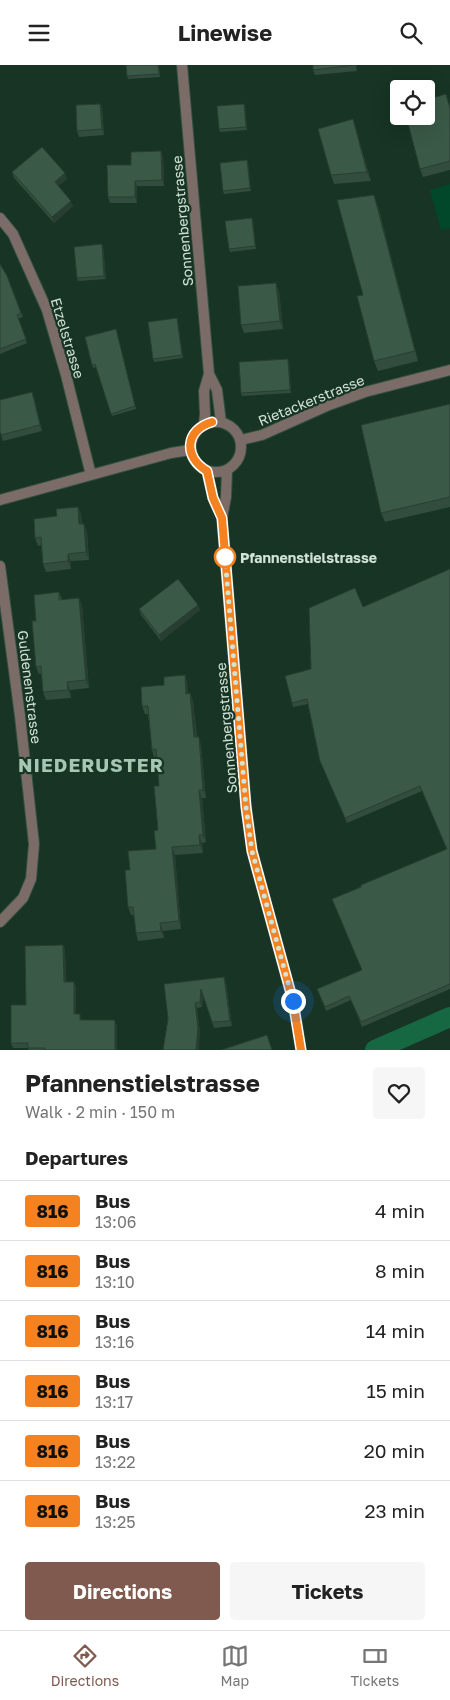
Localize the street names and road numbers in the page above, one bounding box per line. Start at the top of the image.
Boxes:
street label: Sonnenbergstrasse [168,155,196,287]
street label: Etzelstrasse [48,296,88,380]
street label: Rietackerstrasse [255,371,367,429]
street label: Guldenenstrasse [15,629,45,745]
street label: Sonnenbergstrasse [212,662,240,794]

